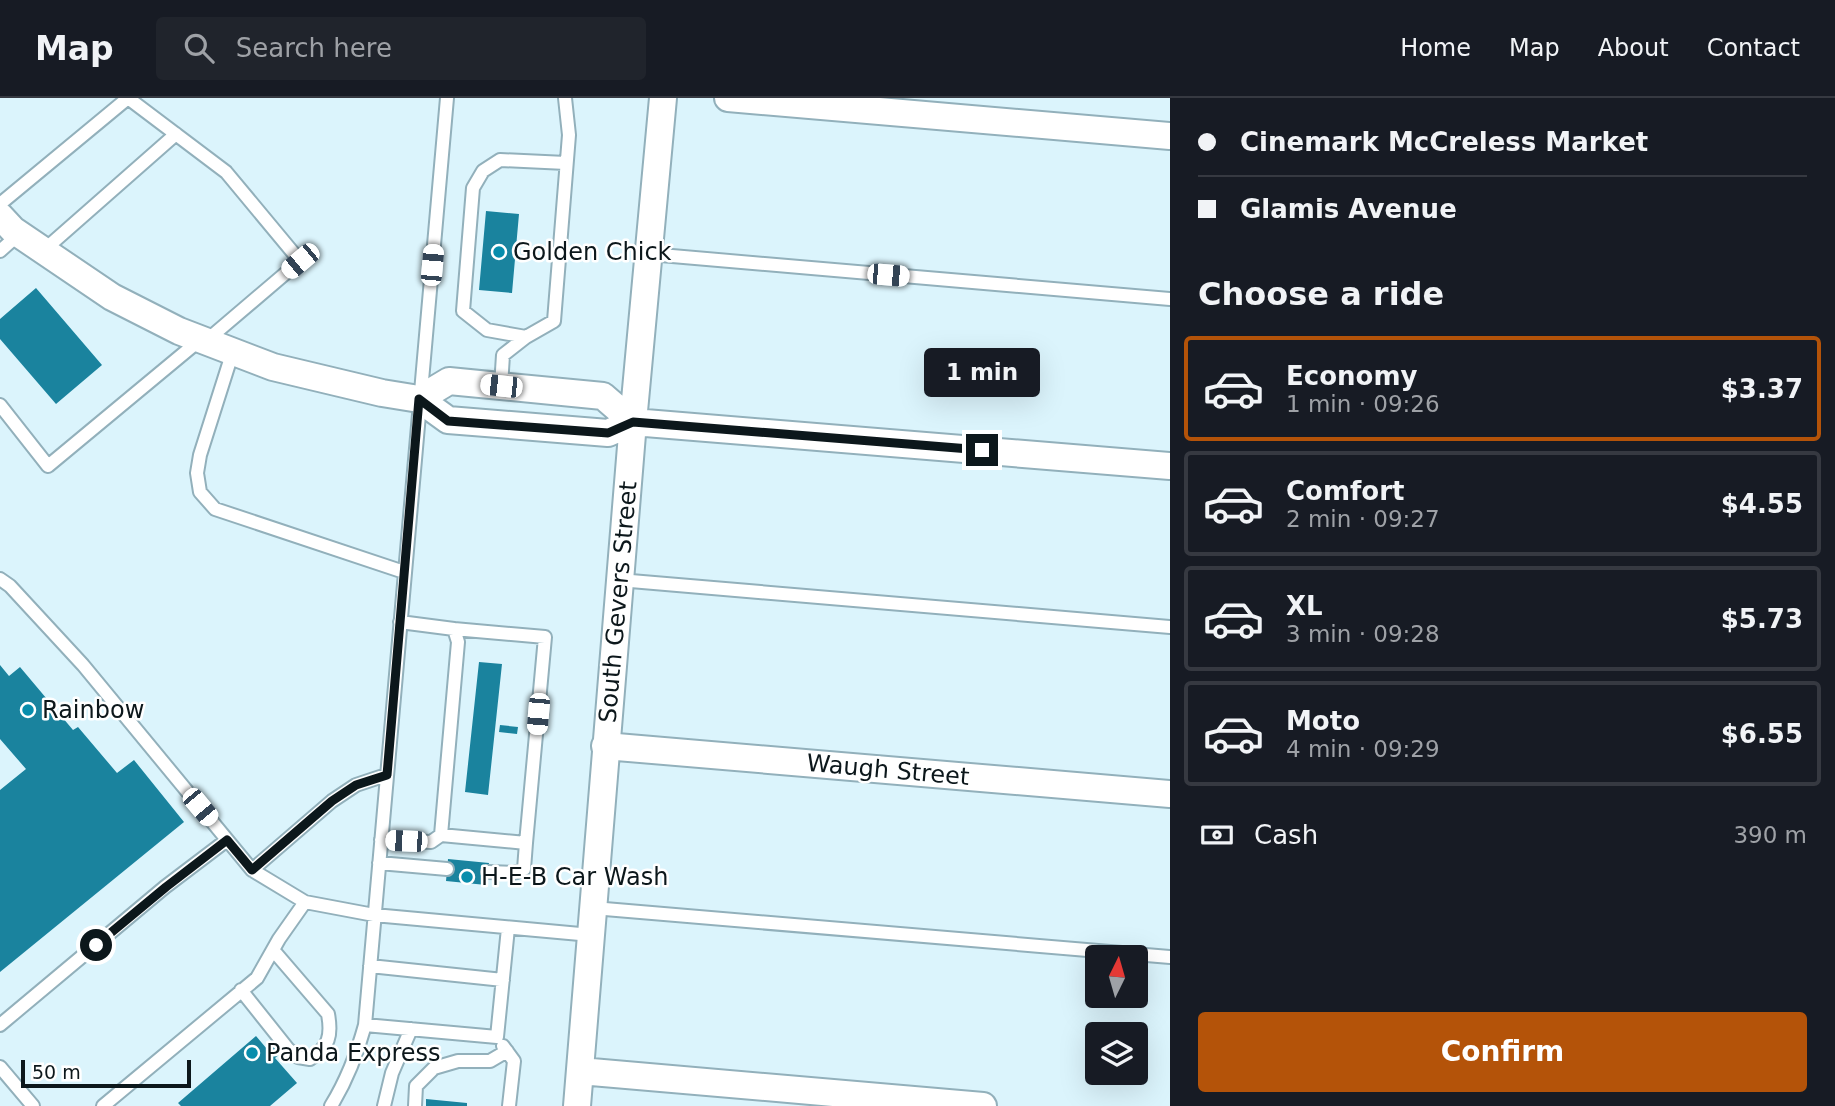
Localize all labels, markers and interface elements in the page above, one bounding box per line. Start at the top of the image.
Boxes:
search box [156,17,646,80]
text: Map [35,29,114,68]
icon: search [180,29,218,67]
text: Search here [236,33,392,63]
text: Home [1400,34,1471,62]
text: Map [1509,34,1560,62]
text: About [1598,34,1669,62]
text: Contact [1707,34,1800,62]
text: Cinemark McCreless Market [1240,127,1648,157]
text: Glamis Avenue [1240,194,1457,224]
place label: Golden Chick [513,238,672,266]
car [278,239,323,283]
car [420,243,445,287]
marker: Golden Chick [491,244,507,260]
car [867,263,910,287]
text: Choose a ride [1198,275,1444,313]
callout: 1 min [924,348,1040,398]
icon: car [1202,357,1265,420]
text: 1 min [946,359,1018,385]
text: Economy [1286,361,1417,391]
car [480,373,523,399]
text: $3.37 [1721,374,1803,404]
text: 1 min · 09:26 [1286,391,1440,417]
route end [966,434,998,466]
icon: car [1202,472,1265,535]
text: Comfort [1286,476,1404,506]
street label: South Gevers Street [593,480,643,724]
text: $4.55 [1721,489,1803,519]
text: 2 min · 09:27 [1286,506,1440,532]
icon: car [1202,587,1265,650]
text: XL [1286,591,1323,621]
text: $5.73 [1721,604,1803,634]
text: 3 min · 09:28 [1286,621,1440,647]
car [526,692,551,736]
place label: Rainbow [42,696,144,724]
marker: Rainbow [20,702,36,718]
icon: car [1202,702,1265,765]
text: Moto [1286,706,1360,736]
text: $6.55 [1721,719,1803,749]
text: 4 min · 09:29 [1286,736,1440,762]
street label: Waugh Street [806,749,970,791]
car [179,784,222,830]
icon: cash [1198,816,1236,854]
text: Cash [1254,820,1318,850]
text: 390 m [1733,822,1807,848]
car [385,830,428,852]
place label: H-E-B Car Wash [481,863,668,891]
marker: H-E-B Car Wash [459,869,475,885]
route start [80,929,112,961]
north arrow [1085,945,1148,1008]
map controls [1085,945,1148,1085]
button: Confirm [1198,1012,1807,1092]
button: layers [1085,1022,1148,1085]
place label: Panda Express [266,1039,441,1067]
marker: Panda Express [244,1045,260,1061]
scale bar [21,1057,191,1089]
text: 50 m [32,1061,81,1083]

